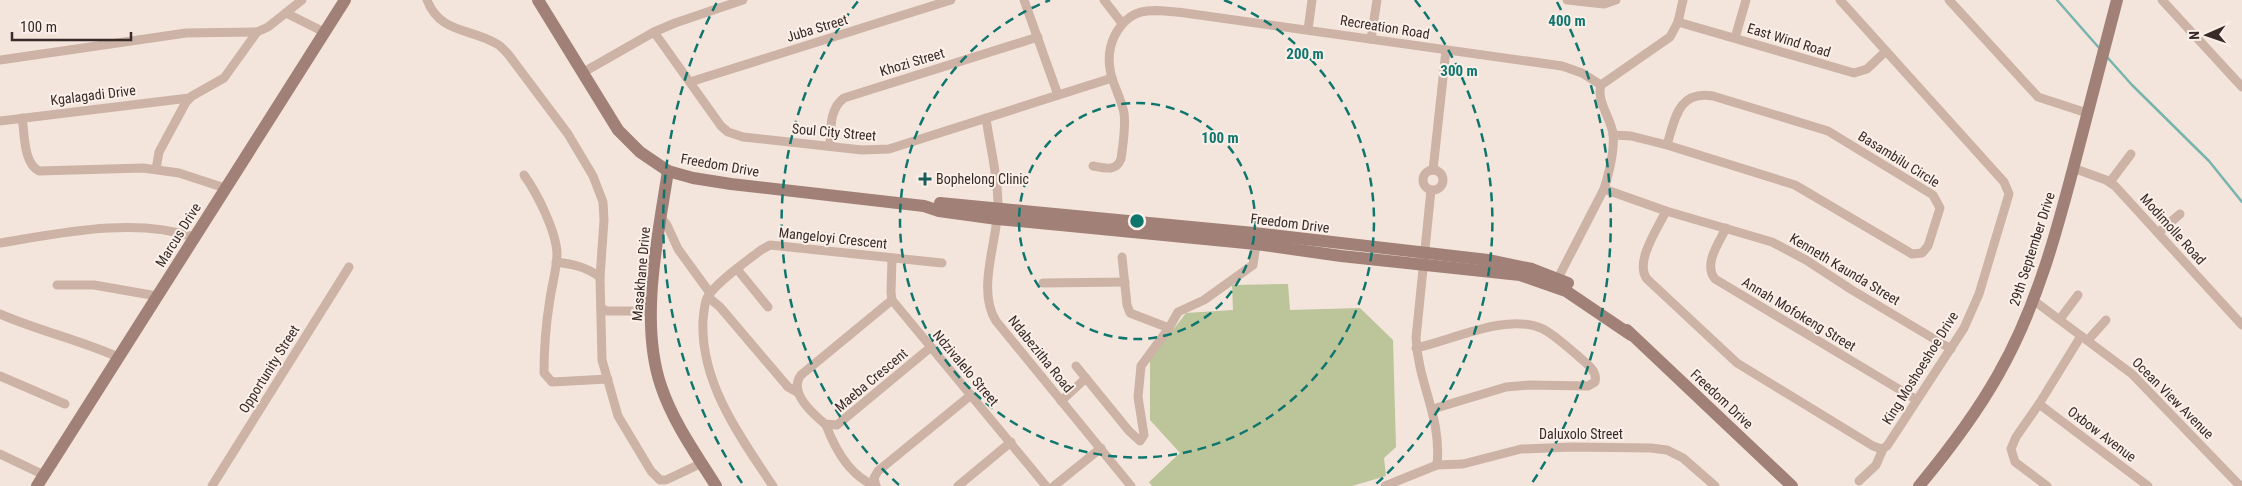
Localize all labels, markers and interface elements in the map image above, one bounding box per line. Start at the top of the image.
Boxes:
scale bar [12,10,131,42]
north arrow [2182,10,2232,60]
street label: Juba Street [784,11,850,45]
street label: Recreation Road [1339,12,1431,42]
text: 400 m [1548,12,1586,30]
text: 100 m [20,18,57,36]
street label: East Wind Road [1745,20,1833,60]
text: N [2186,31,2202,40]
street label: Khozi Street [878,45,946,79]
text: 200 m [1286,45,1324,63]
text: 300 m [1440,62,1478,80]
street label: Kgalagadi Drive [49,82,137,108]
street label: Soul City Street [791,120,877,144]
street label: Basambilu Circle [1855,128,1943,191]
text: 100 m [1201,129,1239,147]
street label: Freedom Drive [679,150,761,180]
place label: Bophelong Clinic [936,171,1029,187]
marker: Bophelong Clinic [918,172,932,186]
street label: 29th September Drive [2006,190,2058,308]
street label: Modimolle Road [2137,190,2209,268]
street label: Marcus Drive [152,200,204,270]
street label: Freedom Drive [1250,210,1331,236]
centre of rings [1128,212,1146,230]
street label: Mangeloyi Crescent [778,224,888,252]
street label: Masakhane Drive [629,226,653,322]
street label: Kenneth Kaunda Street [1787,230,1903,308]
street label: Annah Mofokeng Street [1739,274,1859,354]
street label: King Moshoeshoe Drive [1879,308,1961,427]
street label: Ndabezitha Road [1005,312,1077,396]
street label: Opportunity Street [236,322,302,416]
street label: Ndzivalelo Street [930,327,1002,409]
street label: Maeba Crescent [832,345,910,415]
street label: Ocean View Avenue [2129,354,2217,442]
street label: Freedom Drive [1687,366,1757,432]
street label: Oxbow Avenue [2065,403,2140,465]
street label: Daluxolo Street [1539,426,1623,442]

